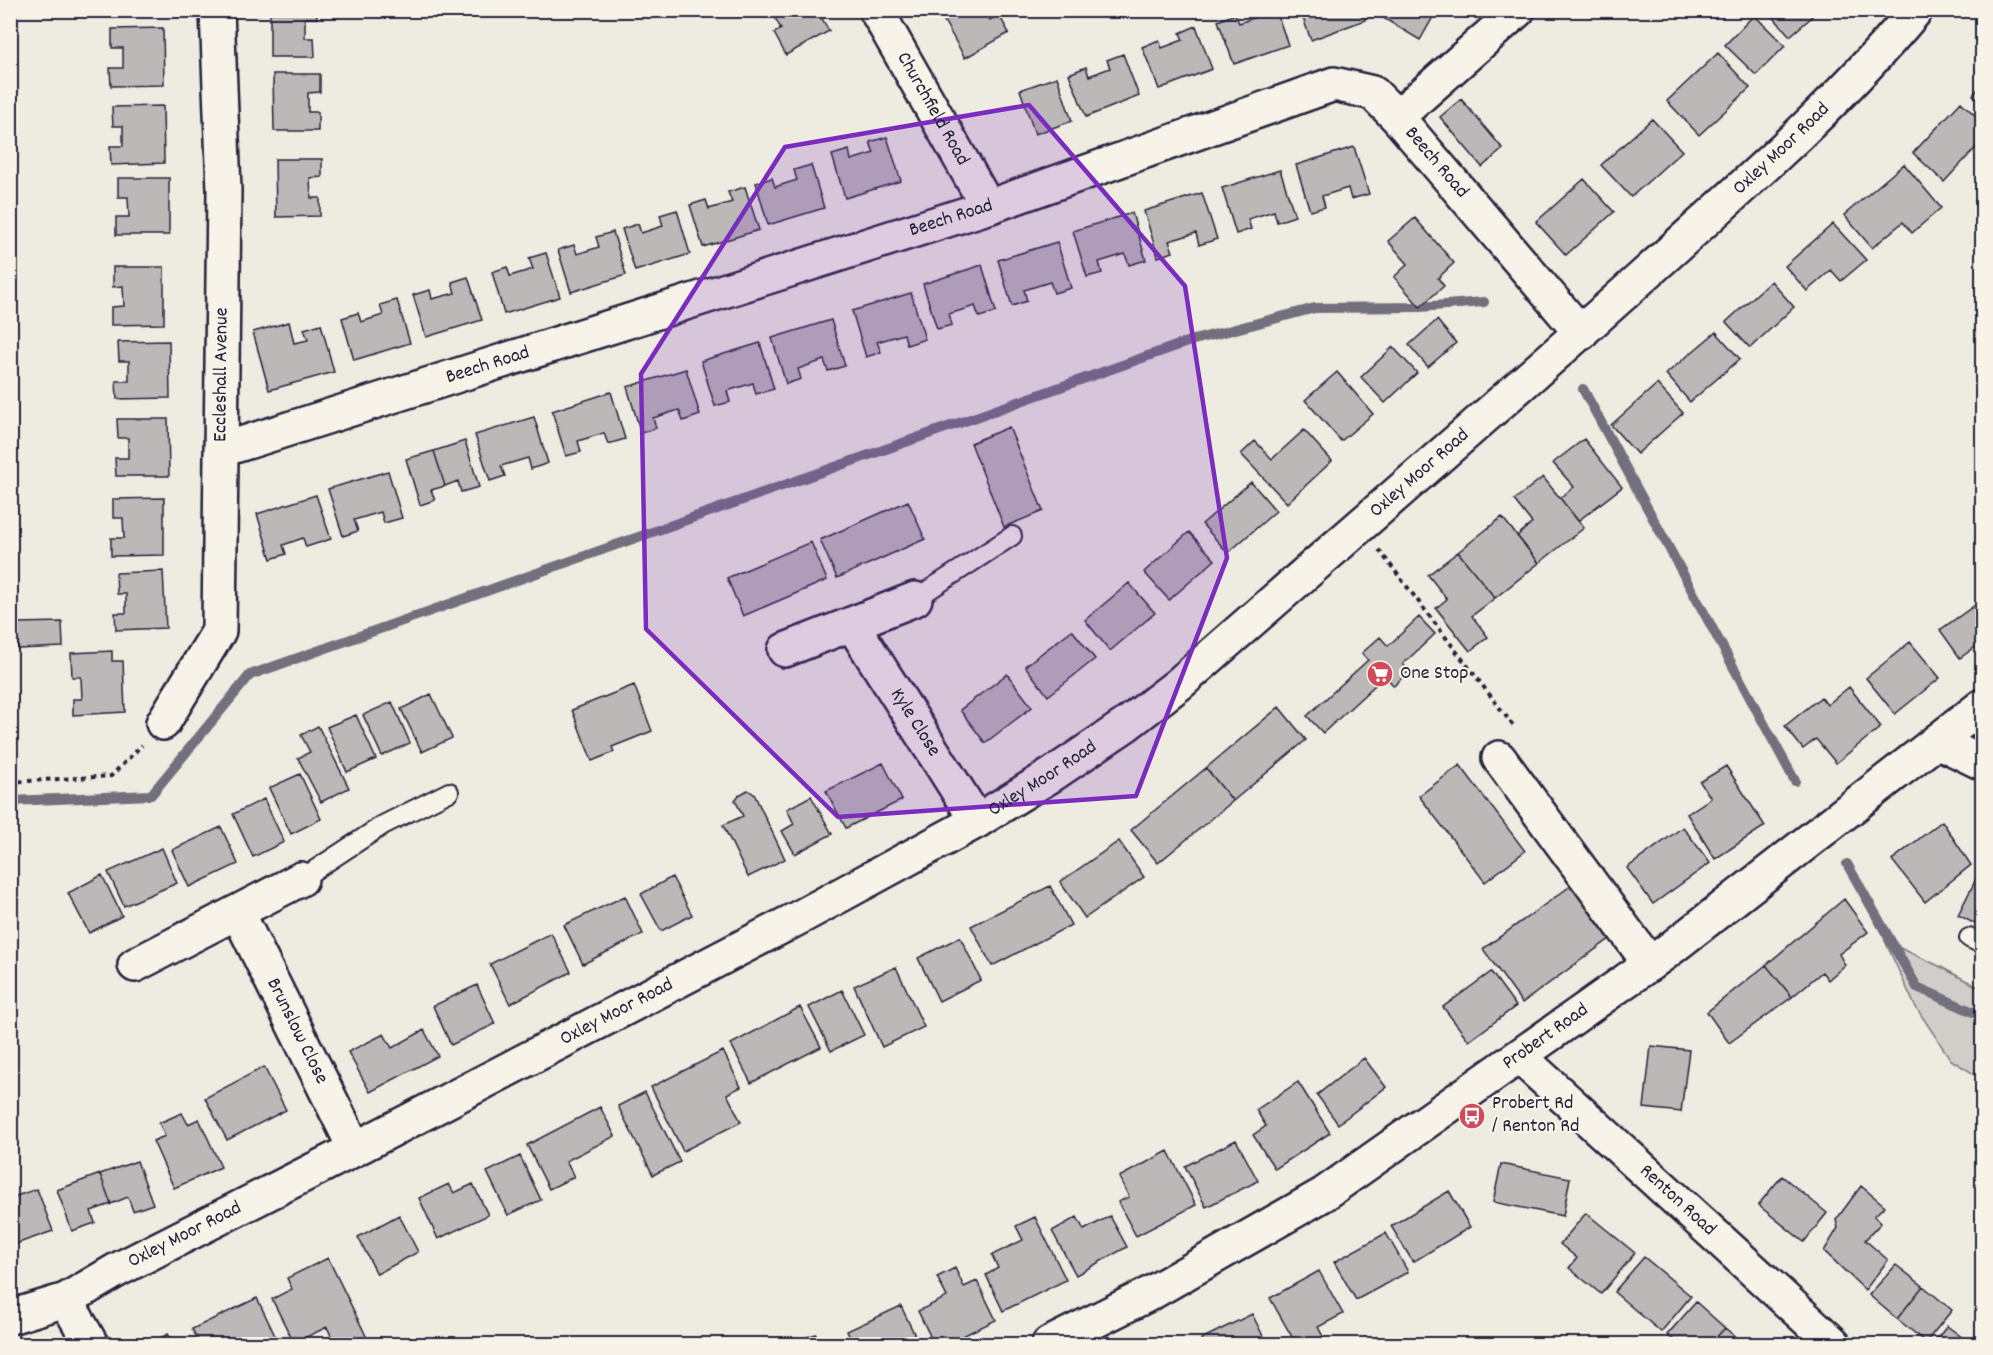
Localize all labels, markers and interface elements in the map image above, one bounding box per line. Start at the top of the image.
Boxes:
street label: Churchfield Road [889,47,976,171]
street label: Oxley Moor Road [1727,97,1837,202]
street label: Beech Road [1397,121,1475,205]
street label: Beech Road [906,192,997,245]
street label: Eccleshall Avenue [207,307,237,442]
street label: Beech Road [443,339,533,392]
street label: Oxley Moor Road [1364,422,1476,525]
supermarket icon: One Stop [1365,659,1395,689]
place label: One Stop [1400,660,1468,688]
street label: Kyle Close [882,683,947,763]
street label: Oxley Moor Road [983,734,1103,824]
street label: Oxley Moor Road [555,971,678,1054]
street label: Brunslow Close [259,973,335,1089]
street label: Probert Road [1497,997,1595,1077]
place label: Probert Rd / Renton Rd [1492,1090,1579,1141]
bus stop icon: Probert Rd / Renton Rd [1457,1101,1487,1131]
street label: Renton Road [1633,1158,1722,1243]
street label: Oxley Moor Road [123,1195,247,1276]

